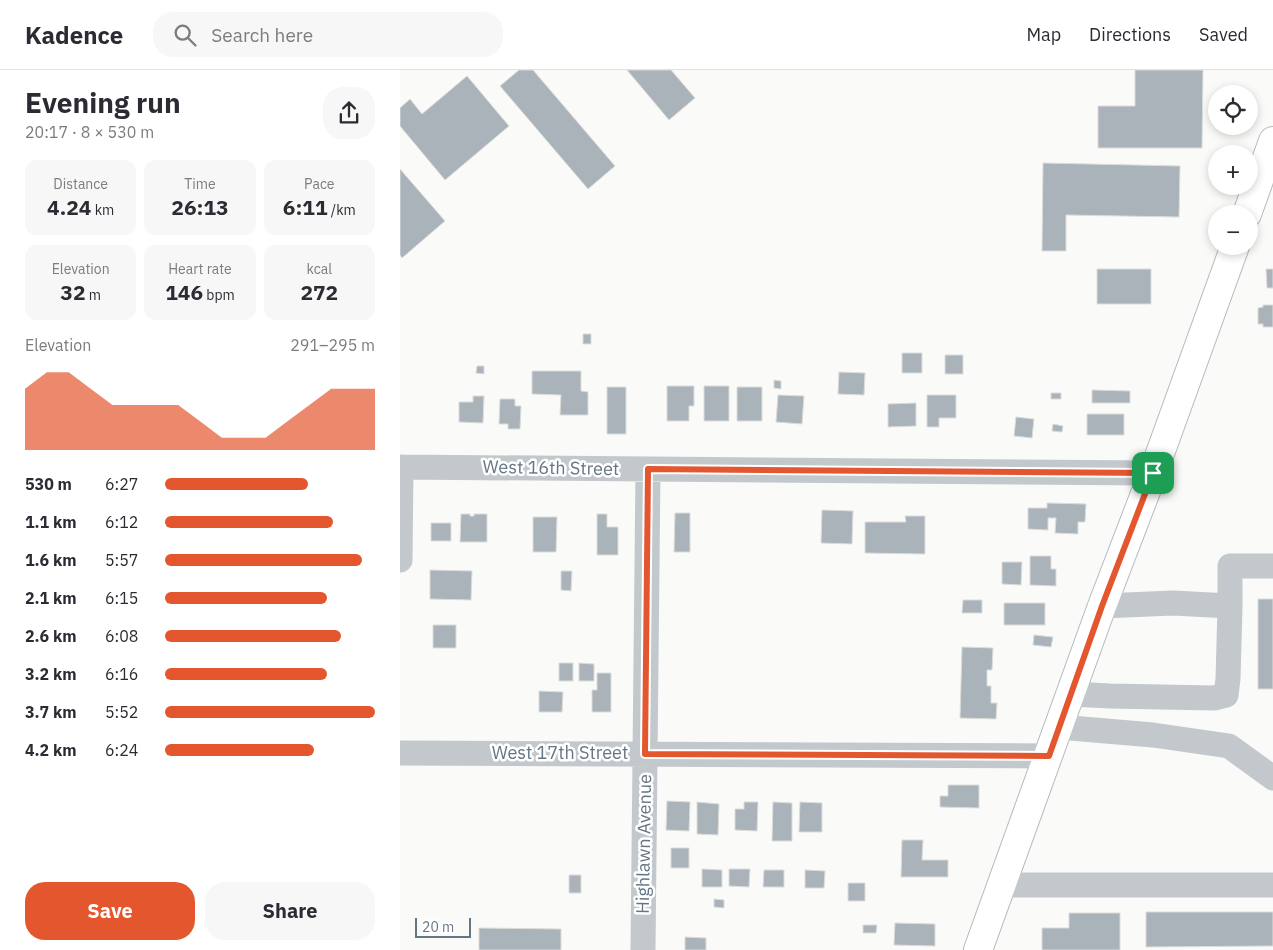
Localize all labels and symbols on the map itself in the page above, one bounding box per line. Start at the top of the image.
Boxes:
pin [1132,452,1174,494]
street label: West 16th Street [483,455,620,480]
street label: West 17th Street [492,741,628,764]
street label: Highlawn Avenue [631,774,656,914]
scale bar [415,915,471,938]

